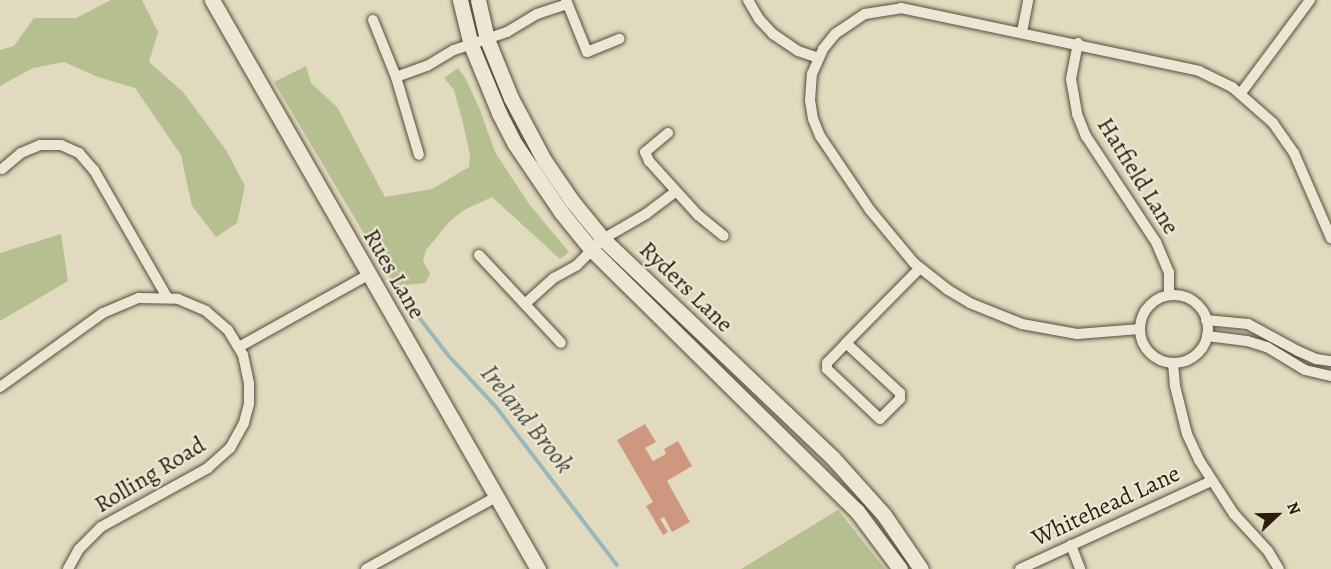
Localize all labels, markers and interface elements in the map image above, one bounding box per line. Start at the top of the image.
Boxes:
street label: Hatfield Lane [1091,112,1185,240]
street label: Rues Lane [357,224,431,324]
street label: Ryders Lane [633,235,739,339]
water label: Ireland Brook [474,358,580,480]
street label: Rolling Road [89,431,211,519]
street label: Whitehead Lane [1027,459,1185,553]
north arrow [1247,485,1307,545]
text: N [1281,499,1306,518]

